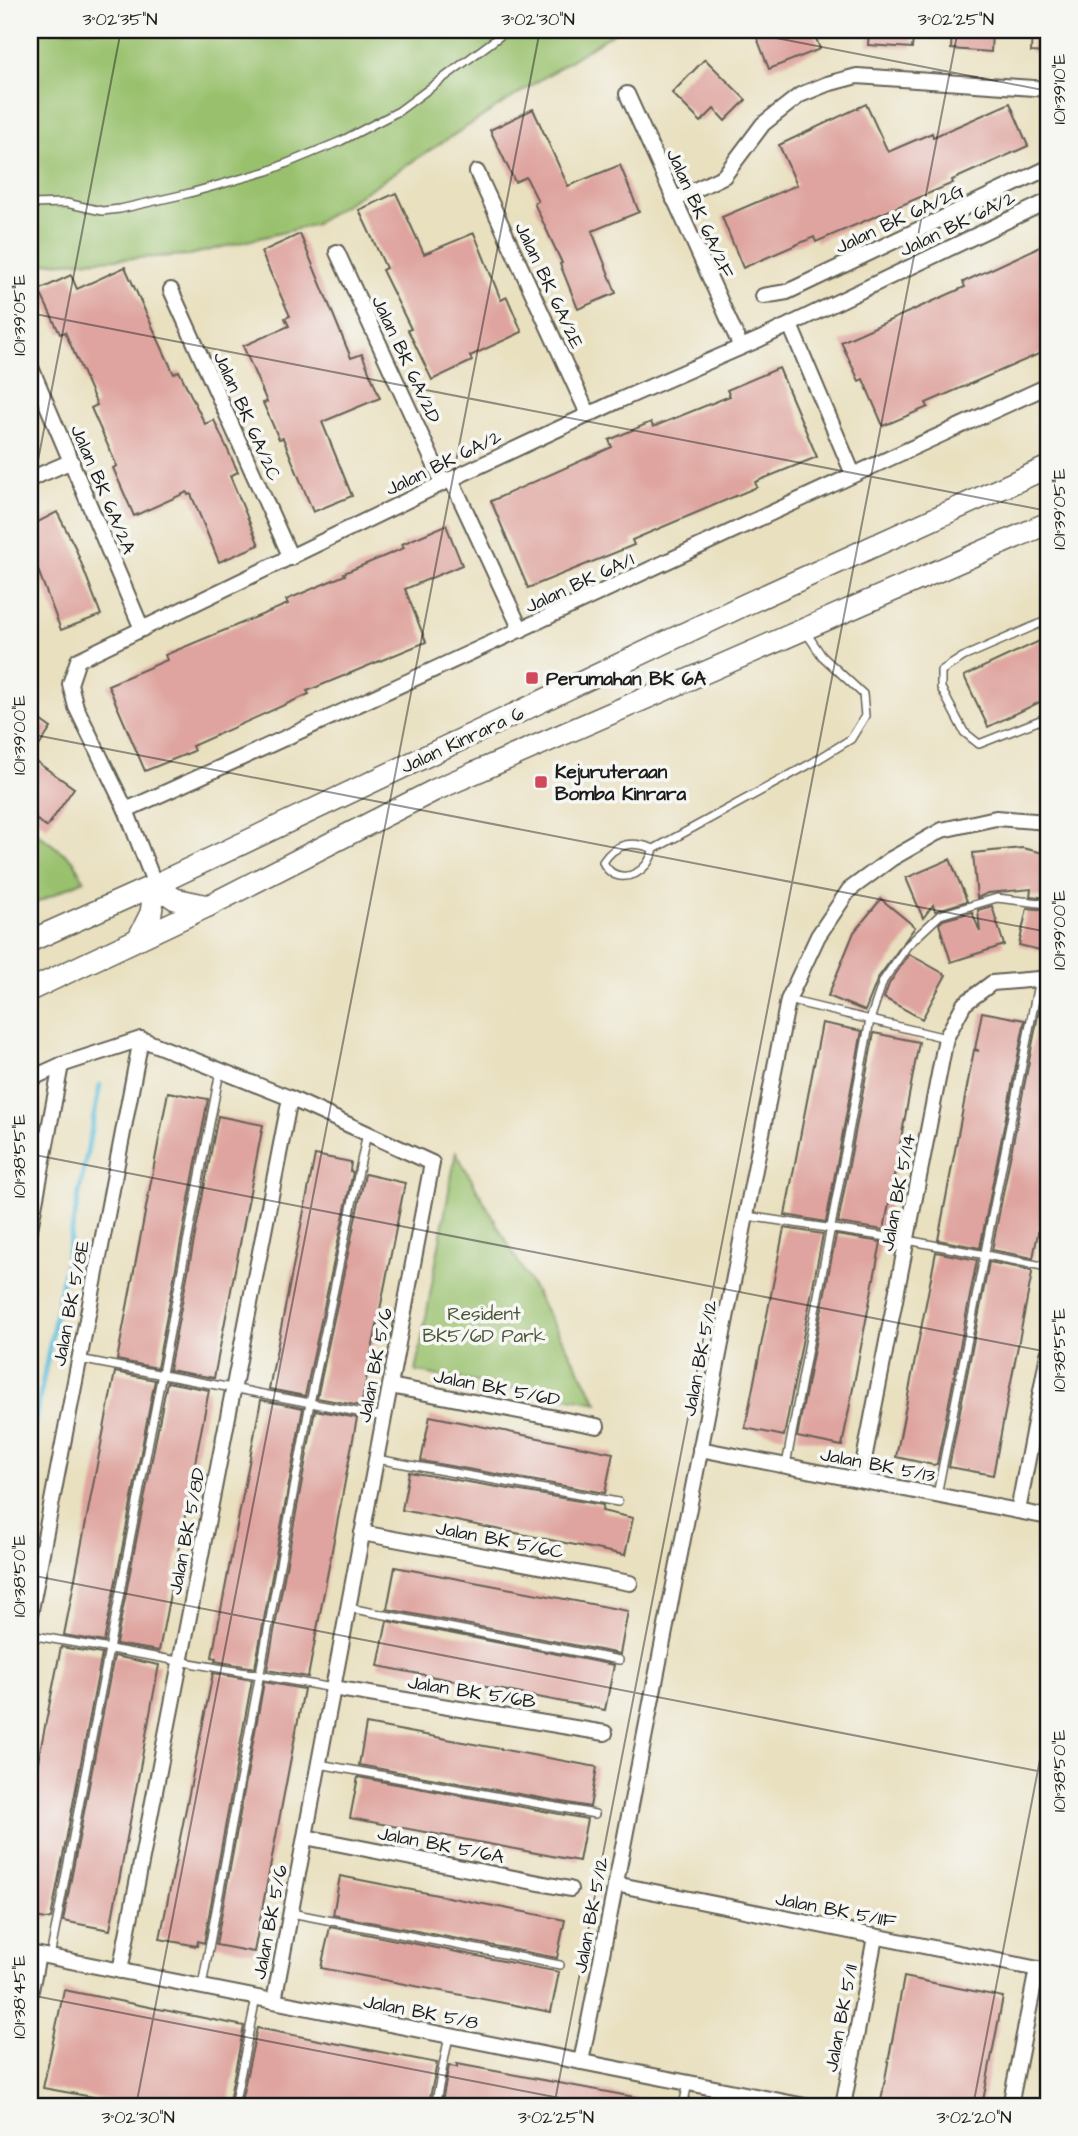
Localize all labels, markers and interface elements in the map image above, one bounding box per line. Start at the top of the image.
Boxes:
text: 3°02'35"N [82,7,158,32]
text: 3°02'30"N [501,7,575,32]
text: 3°02'25"N [918,7,994,32]
text: 101°39'10"E [1047,53,1072,124]
street label: Jalan BK 6A/2F [659,145,740,283]
street label: Jalan BK 6A/2G [831,178,967,258]
street label: Jalan BK 6A/2 [896,185,1018,261]
street label: Jalan BK 6A/2E [507,218,590,353]
text: 101°39'05"E [7,274,32,356]
street label: Jalan BK 6A/2D [364,291,447,428]
street label: Jalan BK 6A/2C [206,348,287,486]
street label: Jalan BK 6A/2A [63,421,142,558]
street label: Jalan BK 6A/2 [381,424,506,503]
text: 101°39'05"E [1047,468,1072,550]
street label: Jalan BK 6A/1 [521,546,639,620]
place label: Perumahan BK 6A [546,666,707,693]
marker: Perumahan BK 6A [524,670,540,686]
text: 101°39'00"E [7,695,32,775]
street label: Jalan Kinrara 6 [397,700,529,781]
place label: Kejuruteraan Bomba Kinrara [555,759,686,808]
marker: Kejuruteraan Bomba Kinrara [533,774,549,790]
text: 101°39'00"E [1047,890,1072,970]
text: 101°38'55"E [7,1114,32,1198]
street label: Jalan BK 5/14 [874,1131,923,1254]
street label: Jalan BK 5/8E [46,1238,97,1369]
street label: Jalan BK 5/12 [676,1298,725,1419]
park label: Resident BK5/6D Park [423,1301,546,1350]
street label: Jalan BK 5/6 [351,1306,400,1425]
text: 101°38'55"E [1047,1308,1072,1392]
street label: Jalan BK 5/6D [431,1363,562,1414]
street label: Jalan BK 5/13 [818,1441,938,1490]
street label: Jalan BK 5/8D [162,1465,213,1597]
street label: Jalan BK 5/6C [434,1515,566,1566]
text: 101°38'50"E [7,1534,32,1617]
street label: Jalan BK 5/6B [406,1669,538,1716]
text: 101°38'50"E [1047,1729,1072,1812]
street label: Jalan BK 5/6A [375,1820,506,1871]
street label: Jalan BK 5/12 [567,1855,616,1976]
street label: Jalan BK 5/6 [246,1863,295,1982]
street label: Jalan BK 5/11F [773,1886,898,1935]
text: 101°38'45"E [7,1955,32,2039]
street label: Jalan BK 5/11 [818,1962,865,2074]
street label: Jalan BK 5/8 [361,1988,480,2037]
text: 3°02'30"N [101,2105,175,2130]
text: 3°02'25"N [518,2105,594,2130]
text: 3°02'20"N [937,2105,1011,2130]

